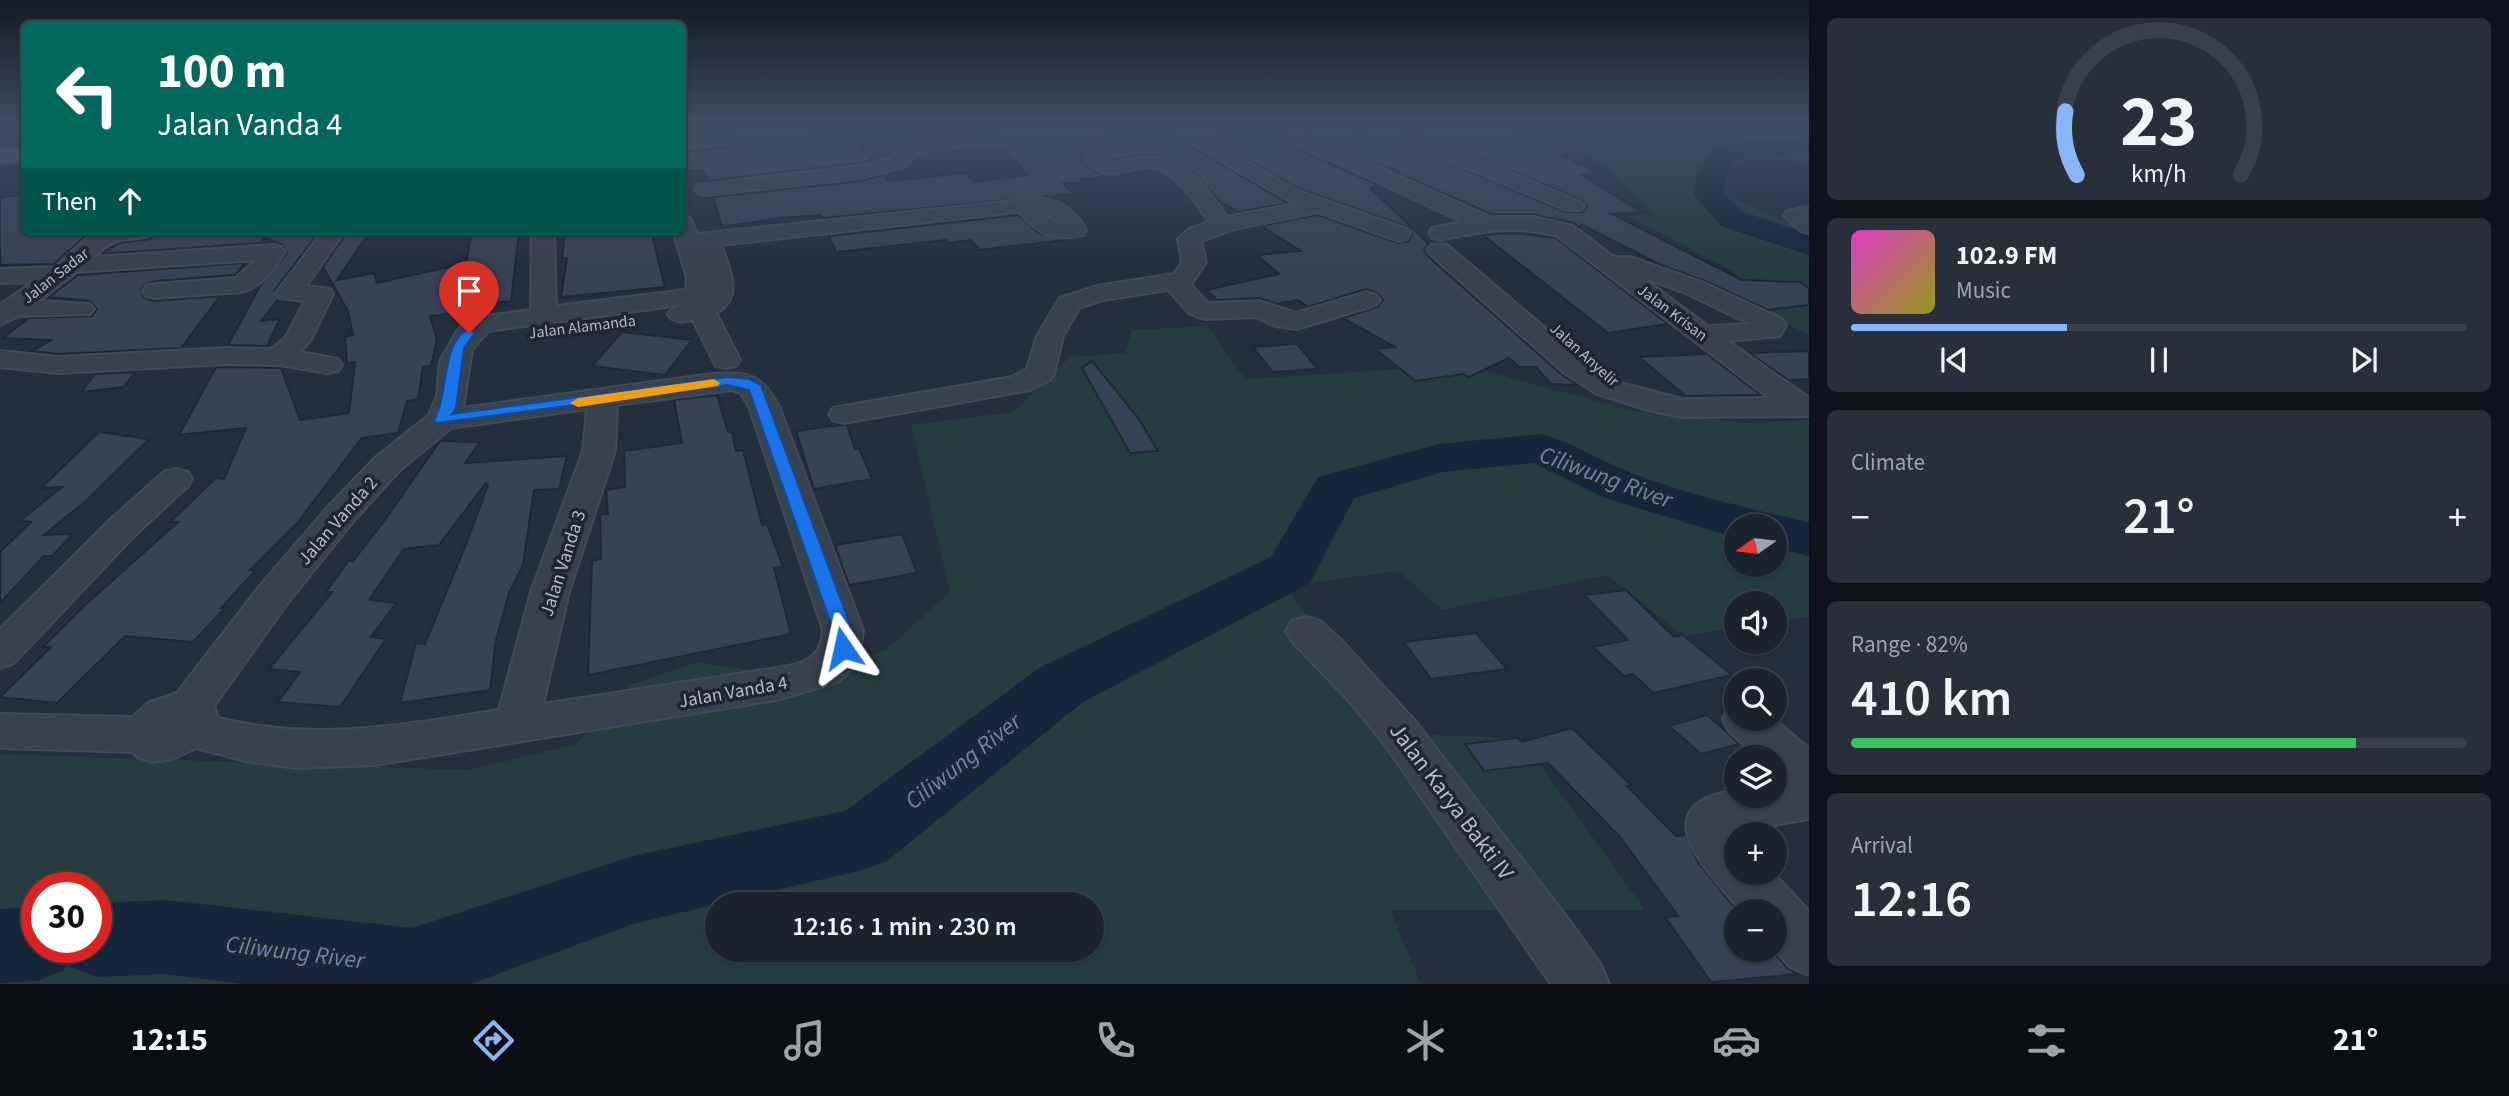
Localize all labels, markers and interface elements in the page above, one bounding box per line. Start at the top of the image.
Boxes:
text: 100 m [157,37,286,107]
icon: left [42,49,133,140]
text: 23 [2121,70,2197,174]
text: Jalan Vanda 4 [157,102,342,148]
text: km/h [2131,156,2187,192]
icon: ahead [111,182,149,220]
text: Then [42,183,97,220]
text: 102.9 FM [1956,237,2057,274]
street label: Jalan Sadar [18,243,94,309]
pin [439,261,499,333]
icon: arrive [450,272,488,310]
text: Music [1956,274,2011,307]
street label: Jalan Krisan [1633,279,1712,346]
street label: Jalan Alamanda [527,310,637,344]
street label: Jalan Anyelir [1545,318,1624,392]
icon: previous [1935,341,1973,379]
icon: pause [2140,341,2178,379]
icon: next [2345,341,2383,379]
water label: Ciliwung River [1534,437,1679,518]
text: Climate [1851,446,1925,479]
street label: Jalan Vanda 2 [292,471,384,571]
text: 21° [2123,480,2195,554]
text: − [1851,491,1870,545]
text: + [2448,491,2467,545]
street label: Jalan Vanda 3 [534,507,593,620]
north arrow [1724,514,1787,578]
map controls [1724,514,1787,962]
button: sound [1724,591,1787,654]
position arrow [806,611,880,685]
text: Range · 82% [1851,628,1968,661]
text: 410 km [1851,662,2012,736]
button: search [1724,668,1787,731]
street label: Jalan Vanda 4 [677,670,790,715]
water label: Ciliwung River [898,704,1030,818]
street label: Jalan Karya Bakti IV [1382,716,1522,887]
button: layers [1724,745,1787,808]
button: + [1724,822,1787,885]
text: Arrival [1851,829,1913,862]
text: 12:16 [1851,863,1972,937]
speed limit sign: 30 [21,872,112,963]
button: − [1724,899,1787,962]
text: 12:16 · 1 min · 230 m [792,908,1017,945]
water label: Ciliwung River [224,927,368,979]
icon: directions [469,1016,518,1065]
icon: music [780,1016,829,1065]
icon: phone [1091,1016,1140,1065]
icon: climate [1401,1016,1450,1065]
icon: car [1712,1016,1761,1065]
icon: filters [2022,1016,2071,1065]
text: 12:15 [131,1017,208,1063]
text: 21° [2333,1017,2378,1063]

